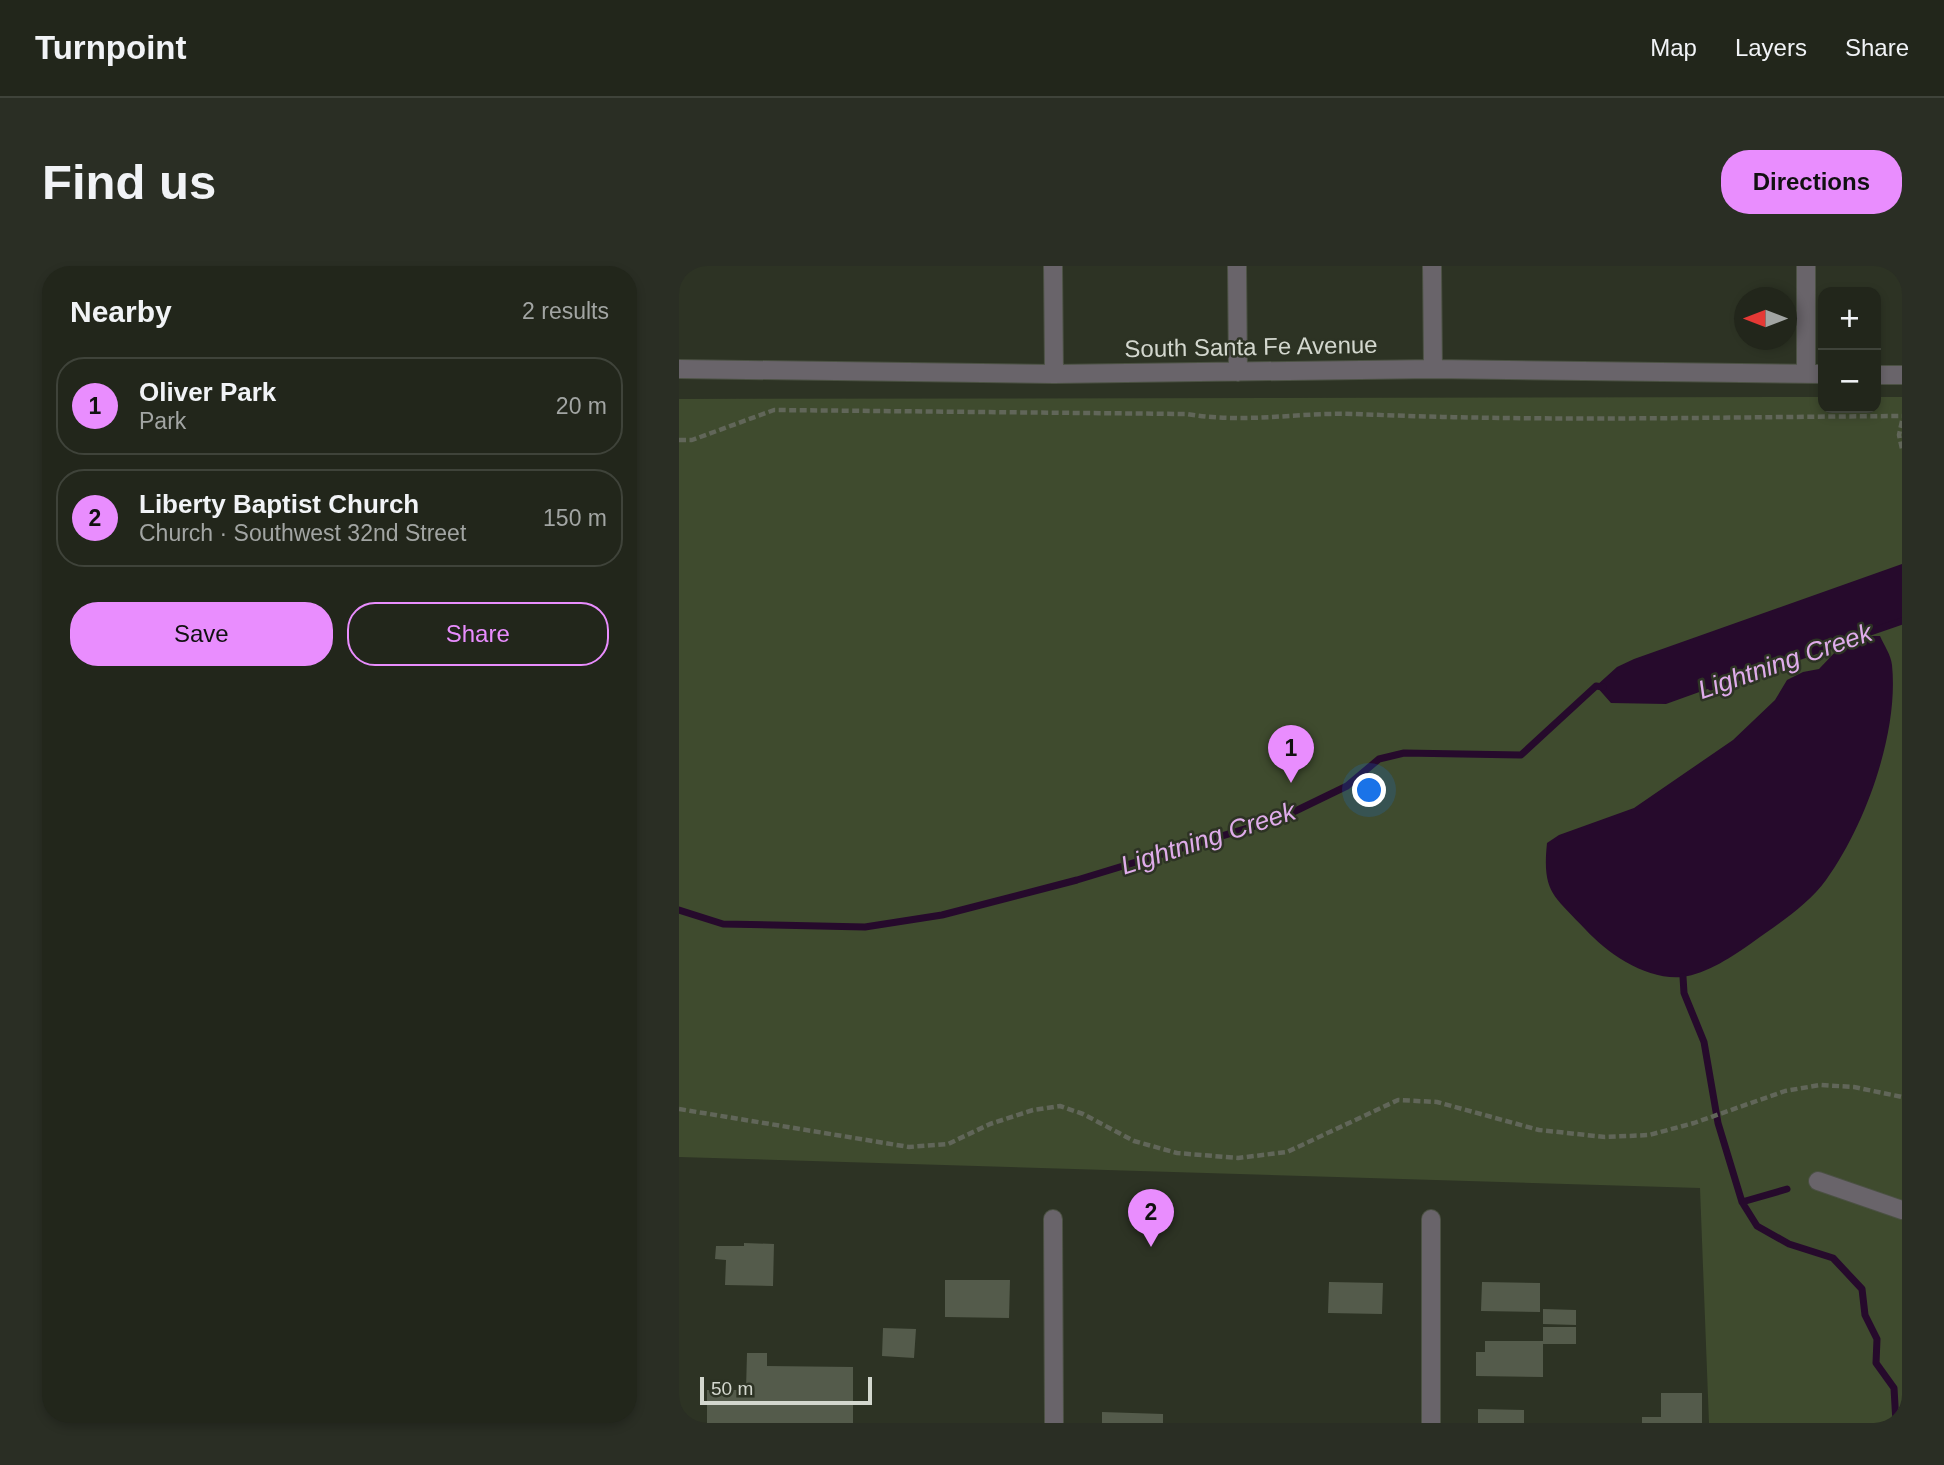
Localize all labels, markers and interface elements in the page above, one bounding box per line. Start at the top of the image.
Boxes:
text: Turnpoint [35,29,187,66]
text: Map [1650,34,1697,61]
text: Layers [1735,34,1807,61]
text: Share [1845,34,1909,61]
button: Directions [1721,150,1902,214]
text: Find us [42,155,216,209]
north arrow [1734,287,1797,350]
map controls [1818,287,1881,413]
button: + [1818,287,1881,350]
text: Nearby [70,295,172,328]
text: 2 results [522,298,609,324]
street label: South Santa Fe Avenue [1124,331,1378,362]
button: − [1818,350,1881,413]
text: Oliver Park [139,377,276,407]
text: 1 [89,393,101,419]
text: 20 m [556,393,607,419]
text: Park [139,408,186,434]
text: Liberty Baptist Church [139,489,419,519]
text: 2 [89,505,101,531]
text: 150 m [543,505,607,531]
text: Church · Southwest 32nd Street [139,520,466,546]
button: Save [70,602,333,666]
button: Share [347,602,609,666]
water label: Lightning Creek [1694,617,1878,705]
pin: 1 [1268,725,1314,783]
your location [1352,773,1386,807]
water label: Lightning Creek [1117,795,1301,880]
pin: 2 [1128,1189,1174,1247]
scale bar [700,1374,871,1406]
text: 50 m [711,1378,753,1399]

